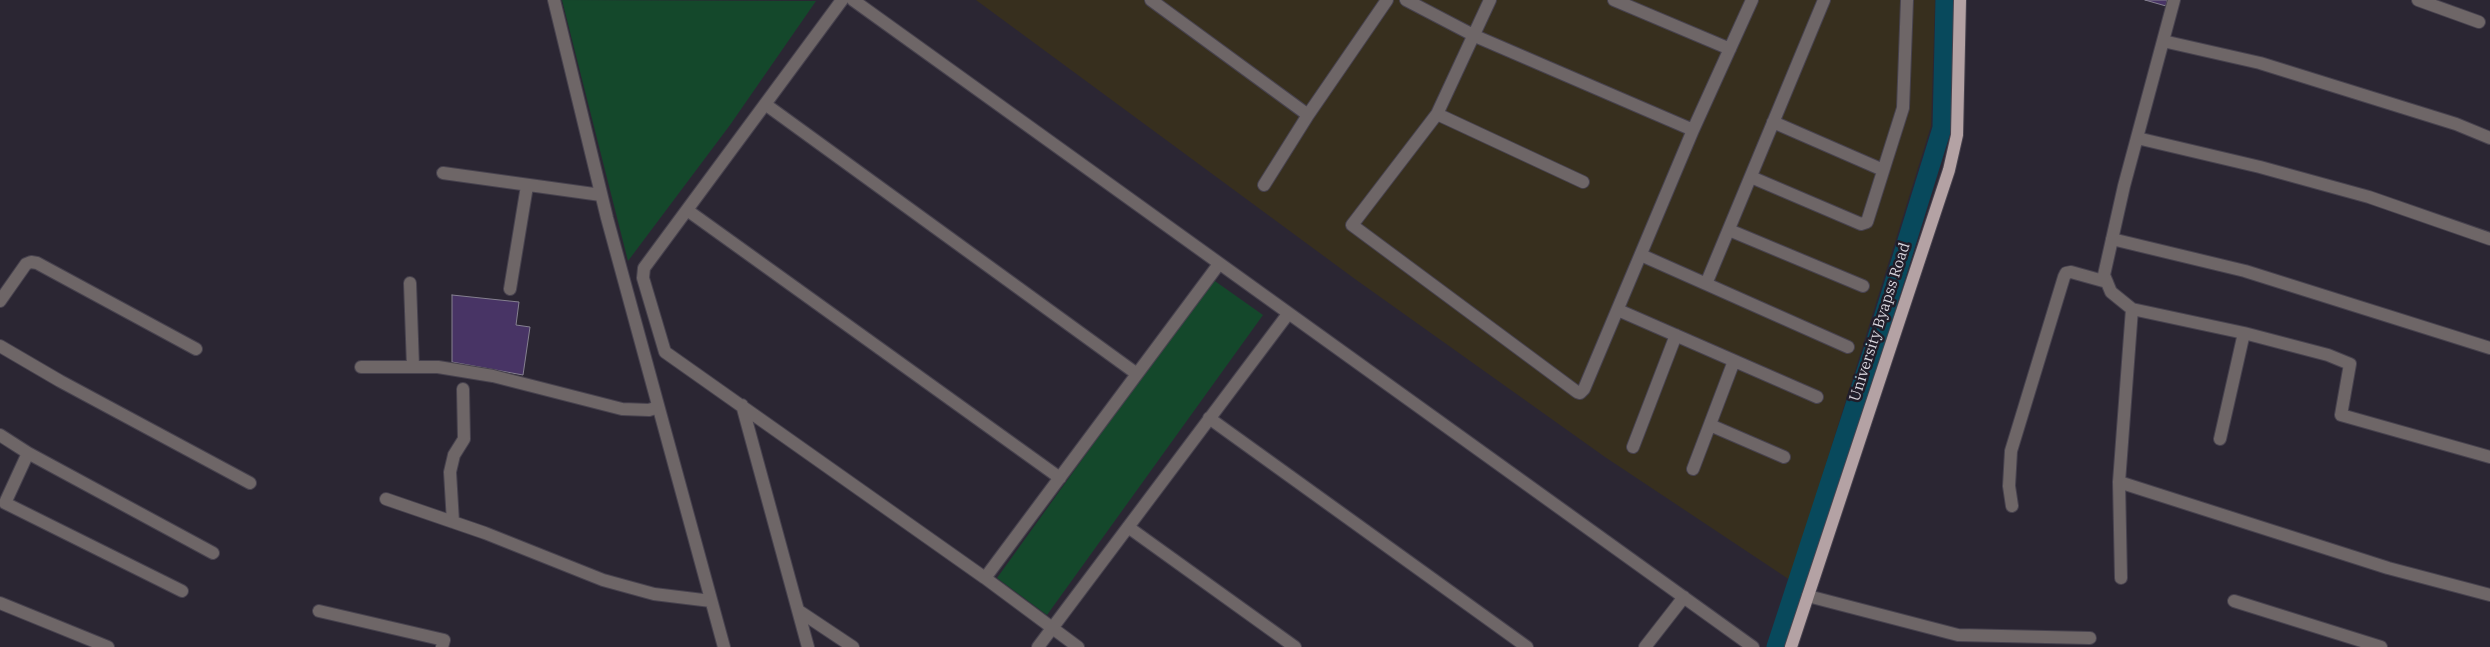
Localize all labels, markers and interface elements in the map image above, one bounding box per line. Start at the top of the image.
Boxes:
street label: University Byapss Road [1846,240,1914,404]

